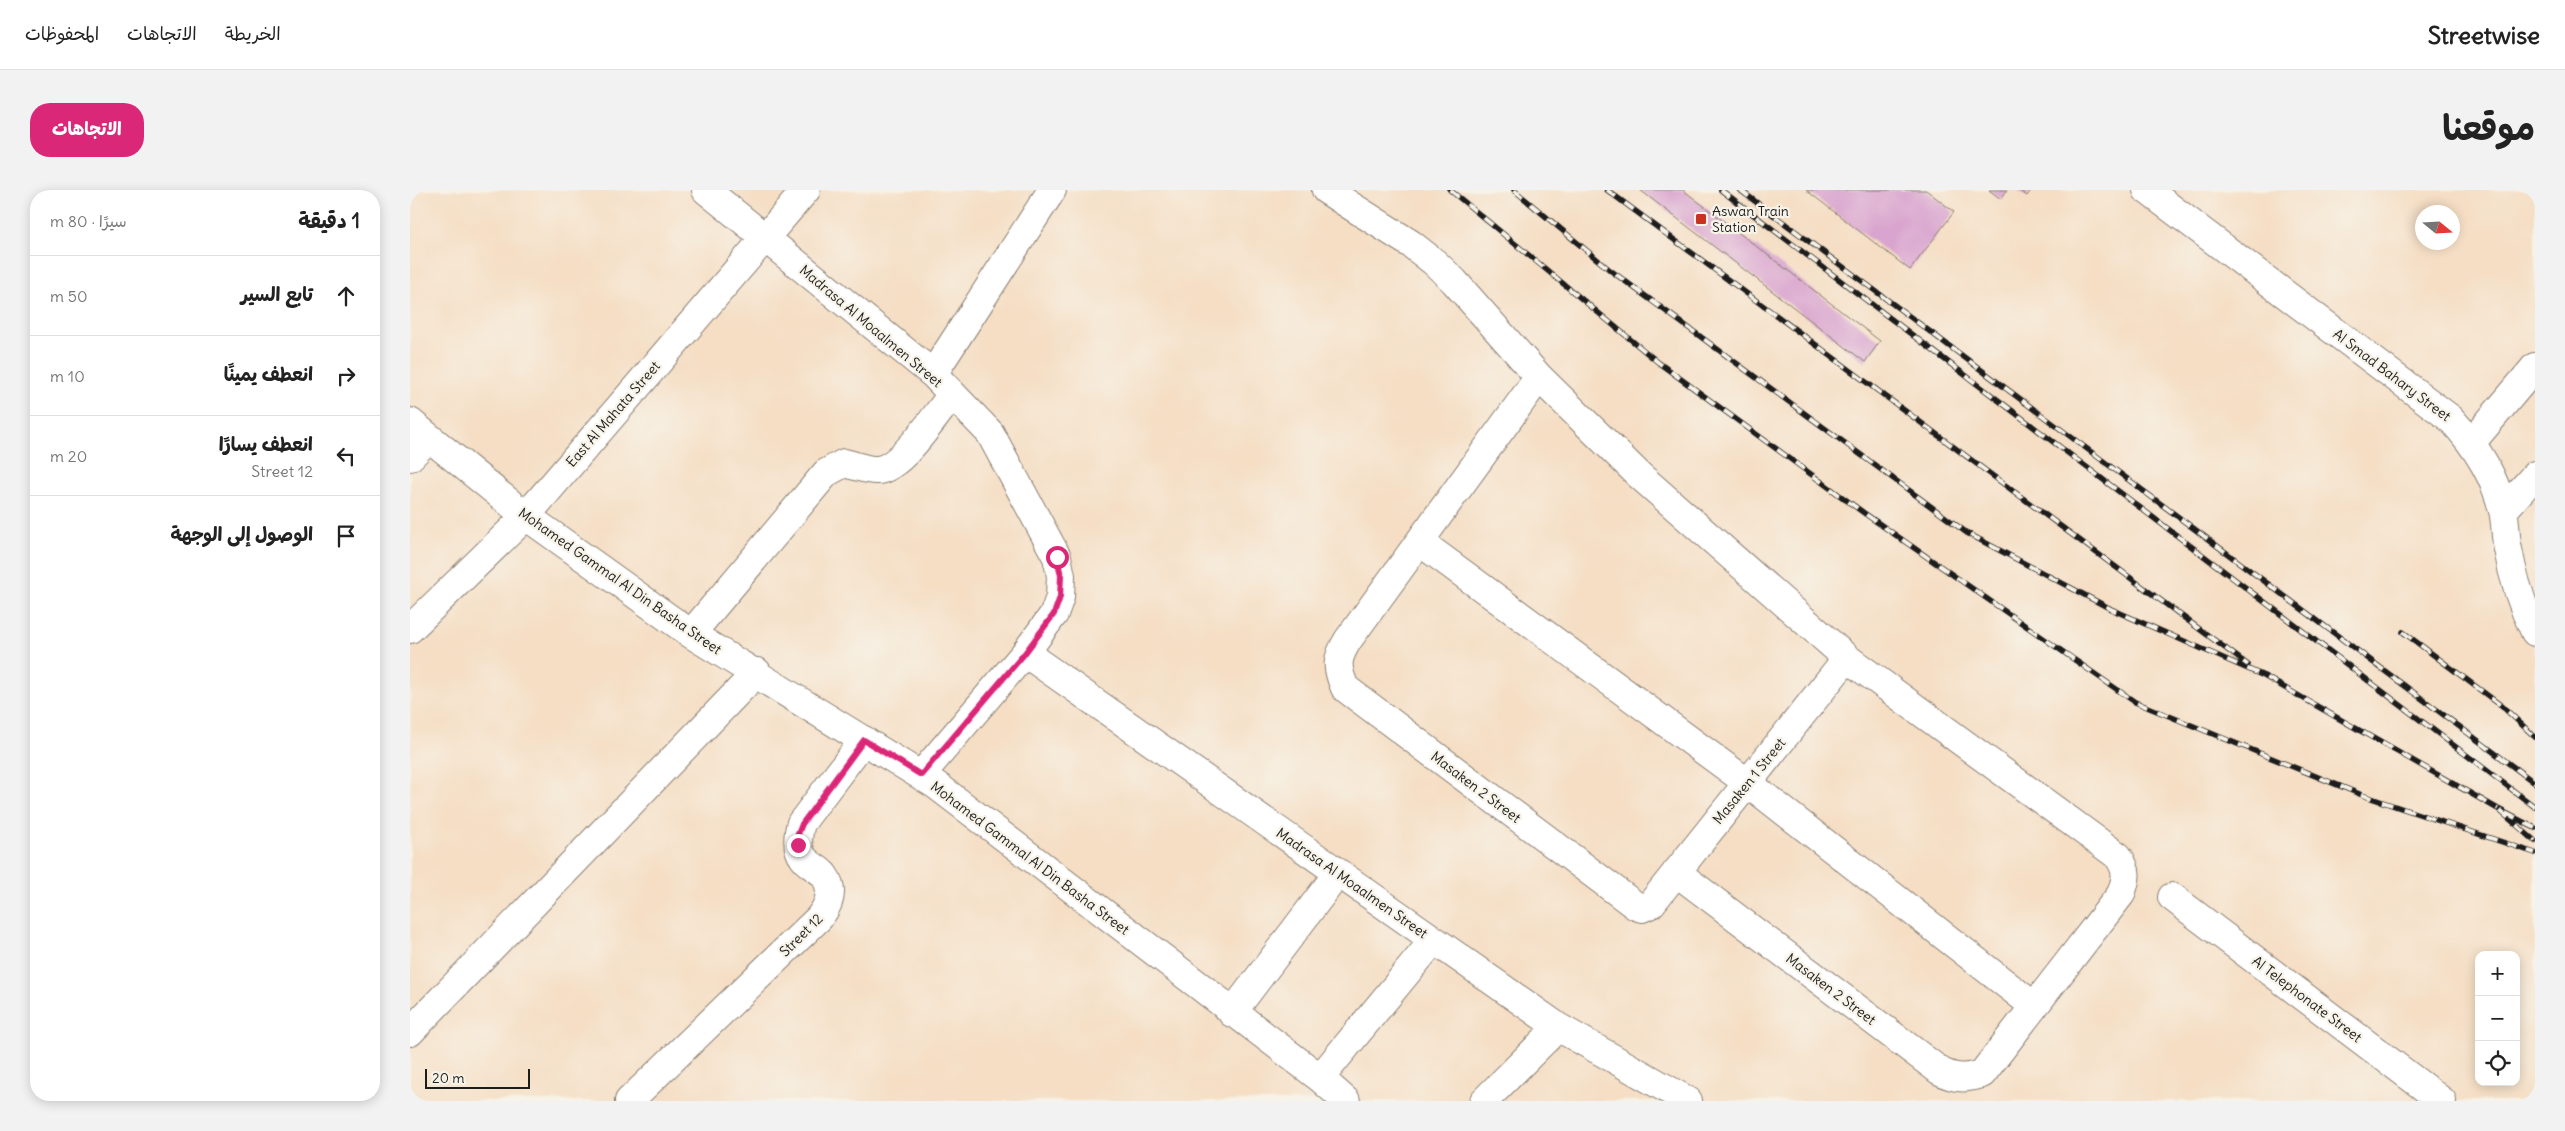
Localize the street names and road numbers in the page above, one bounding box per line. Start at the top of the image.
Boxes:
street label: Madrasa Al Moaalmen Street [796,261,946,391]
street label: Al Smad Bahary Street [2330,325,2455,425]
street label: East Al Mahata Street [562,357,664,471]
street label: Mohamed Gammal Al Din Basha Street [515,504,725,658]
street label: Masaken 1 Street [1709,734,1789,828]
street label: Masaken 2 Street [1427,747,1525,827]
street label: Mohamed Gammal Al Din Basha Street [927,777,1133,939]
street label: Madrasa Al Moaalmen Street [1273,824,1431,942]
street label: Street 12 [776,909,827,960]
street label: Masaken 2 Street [1782,949,1880,1029]
street label: Al Telephonate Street [2249,952,2366,1046]

